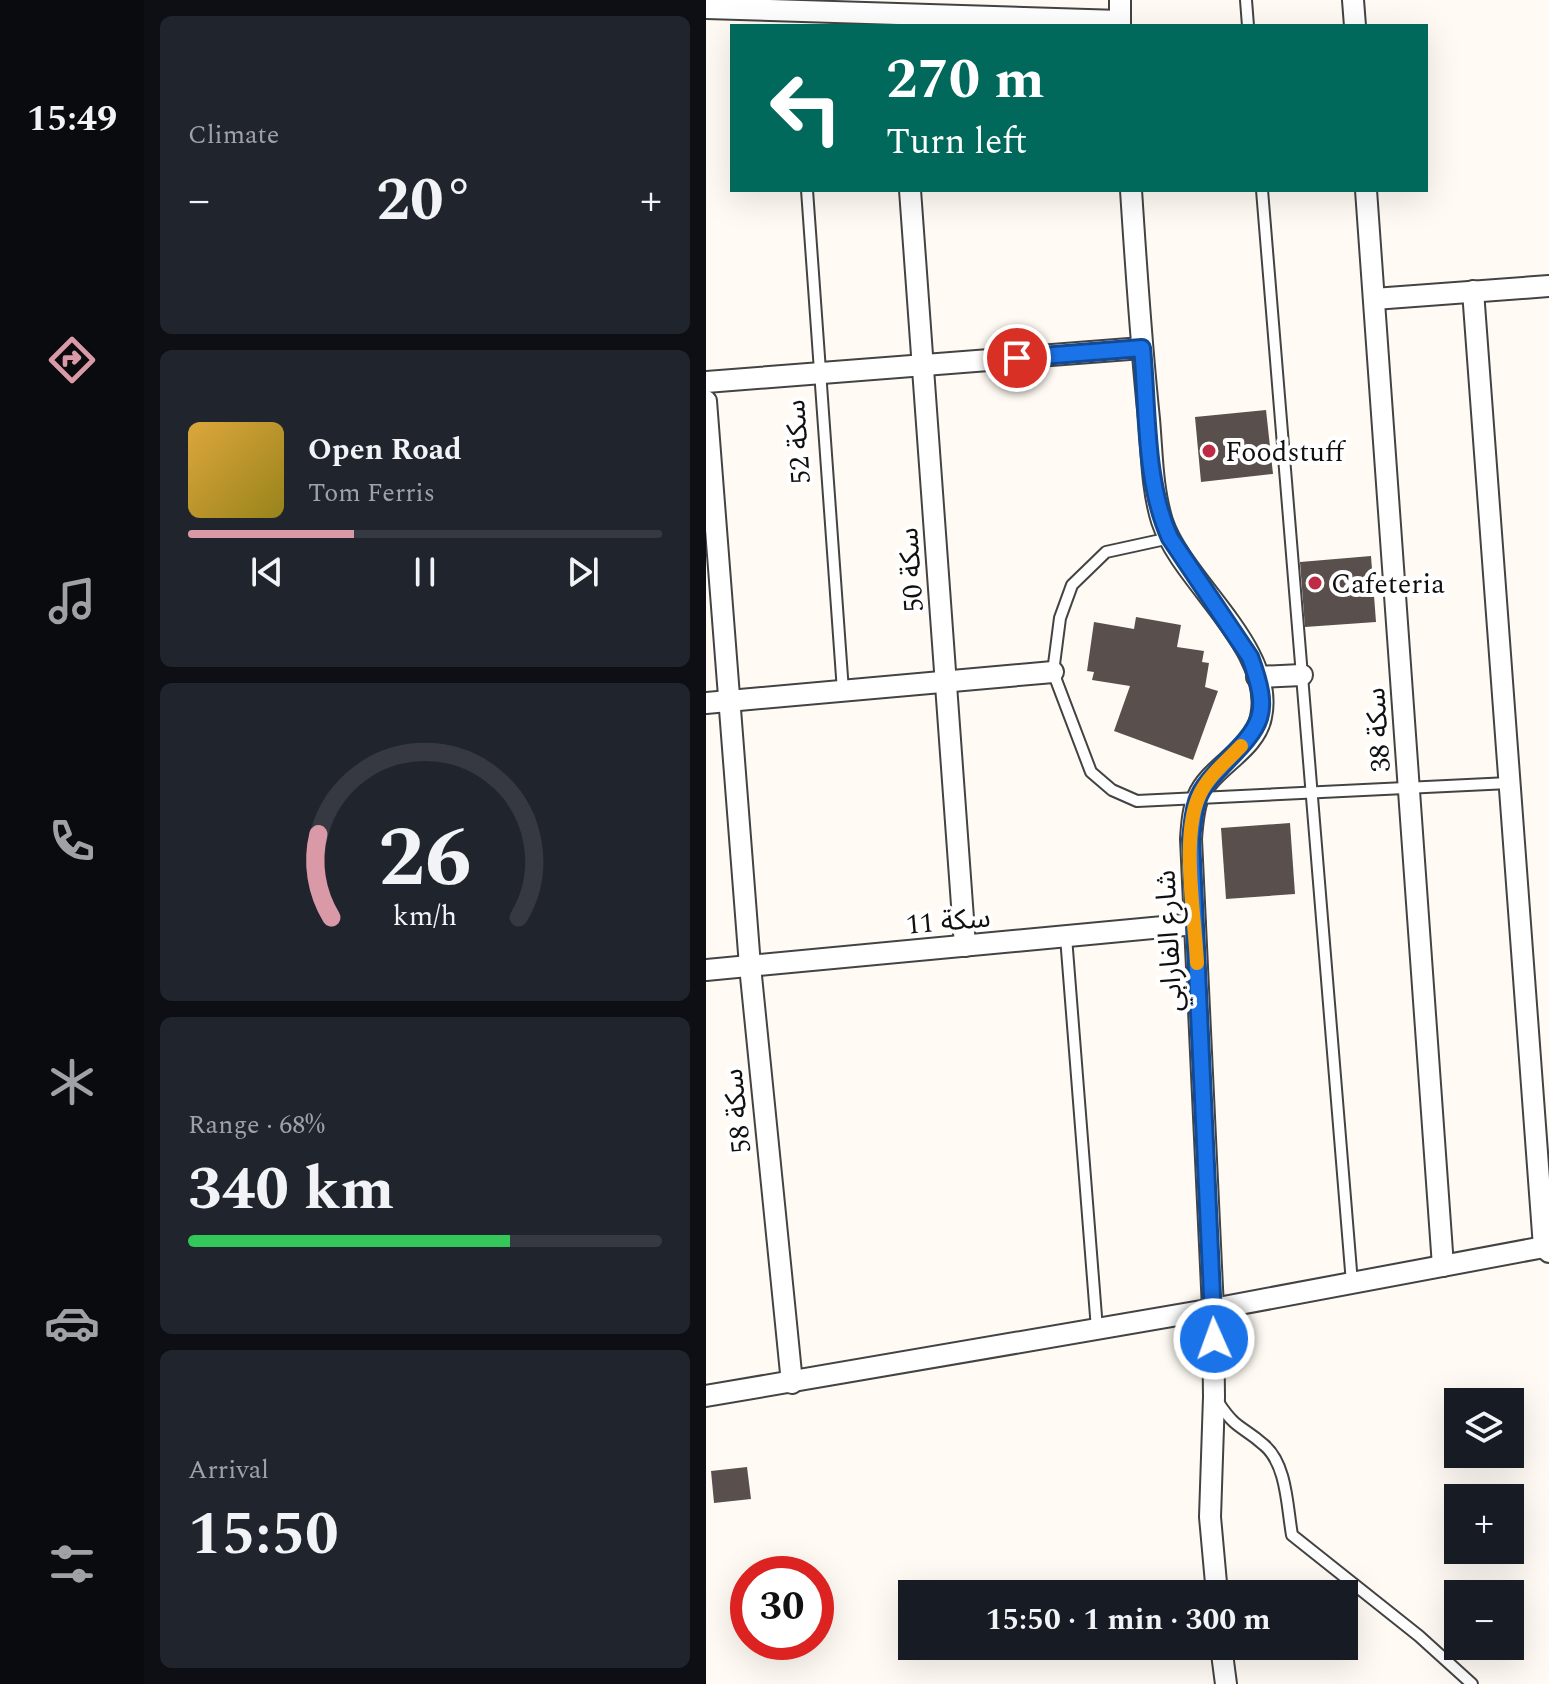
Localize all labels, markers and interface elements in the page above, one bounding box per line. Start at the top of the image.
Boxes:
text: 270 m [886,38,1045,123]
icon: left [754,56,858,160]
text: 15:49 [27,92,117,147]
text: Climate [188,115,279,155]
text: Turn left [886,115,1027,170]
text: 20° [376,155,474,247]
text: − [188,167,210,234]
text: + [640,167,662,234]
pin [983,324,1051,392]
icon: directions [44,332,100,388]
icon: arrive [995,336,1039,380]
street label: سكة 52 [774,398,823,486]
text: Open Road [308,427,462,473]
place label: Foodstuff [1225,431,1346,474]
marker: Foodstuff [1200,442,1218,460]
text: Tom Ferris [308,473,435,513]
street label: سكة 50 [887,526,936,614]
icon: previous [245,550,289,594]
icon: pause [403,550,447,594]
icon: next [561,550,605,594]
place label: Cafeteria [1331,563,1445,606]
icon: music [44,573,100,629]
marker: Cafeteria [1306,574,1324,592]
street label: سكة 38 [1354,686,1403,774]
text: 26 [378,796,472,923]
icon: phone [44,813,100,869]
street label: شارع الفارابي [1144,869,1195,1013]
text: km/h [393,895,457,938]
street label: سكة 11 [904,896,992,947]
icon: climate [44,1054,100,1110]
street label: سكة 58 [712,1066,763,1155]
text: Range · 68% [188,1105,325,1145]
text: 340 km [188,1144,394,1236]
icon: car [44,1295,100,1351]
position arrow [1172,1297,1256,1381]
map controls [1444,1388,1524,1660]
button: layers [1444,1388,1524,1468]
text: Arrival [188,1450,269,1490]
button: + [1444,1484,1524,1564]
text: 15:50 [188,1489,339,1581]
icon: filters [44,1536,100,1592]
speed limit sign: 30 [730,1556,834,1660]
button: − [1444,1580,1524,1660]
text: 15:50 · 1 min · 300 m [985,1597,1271,1643]

